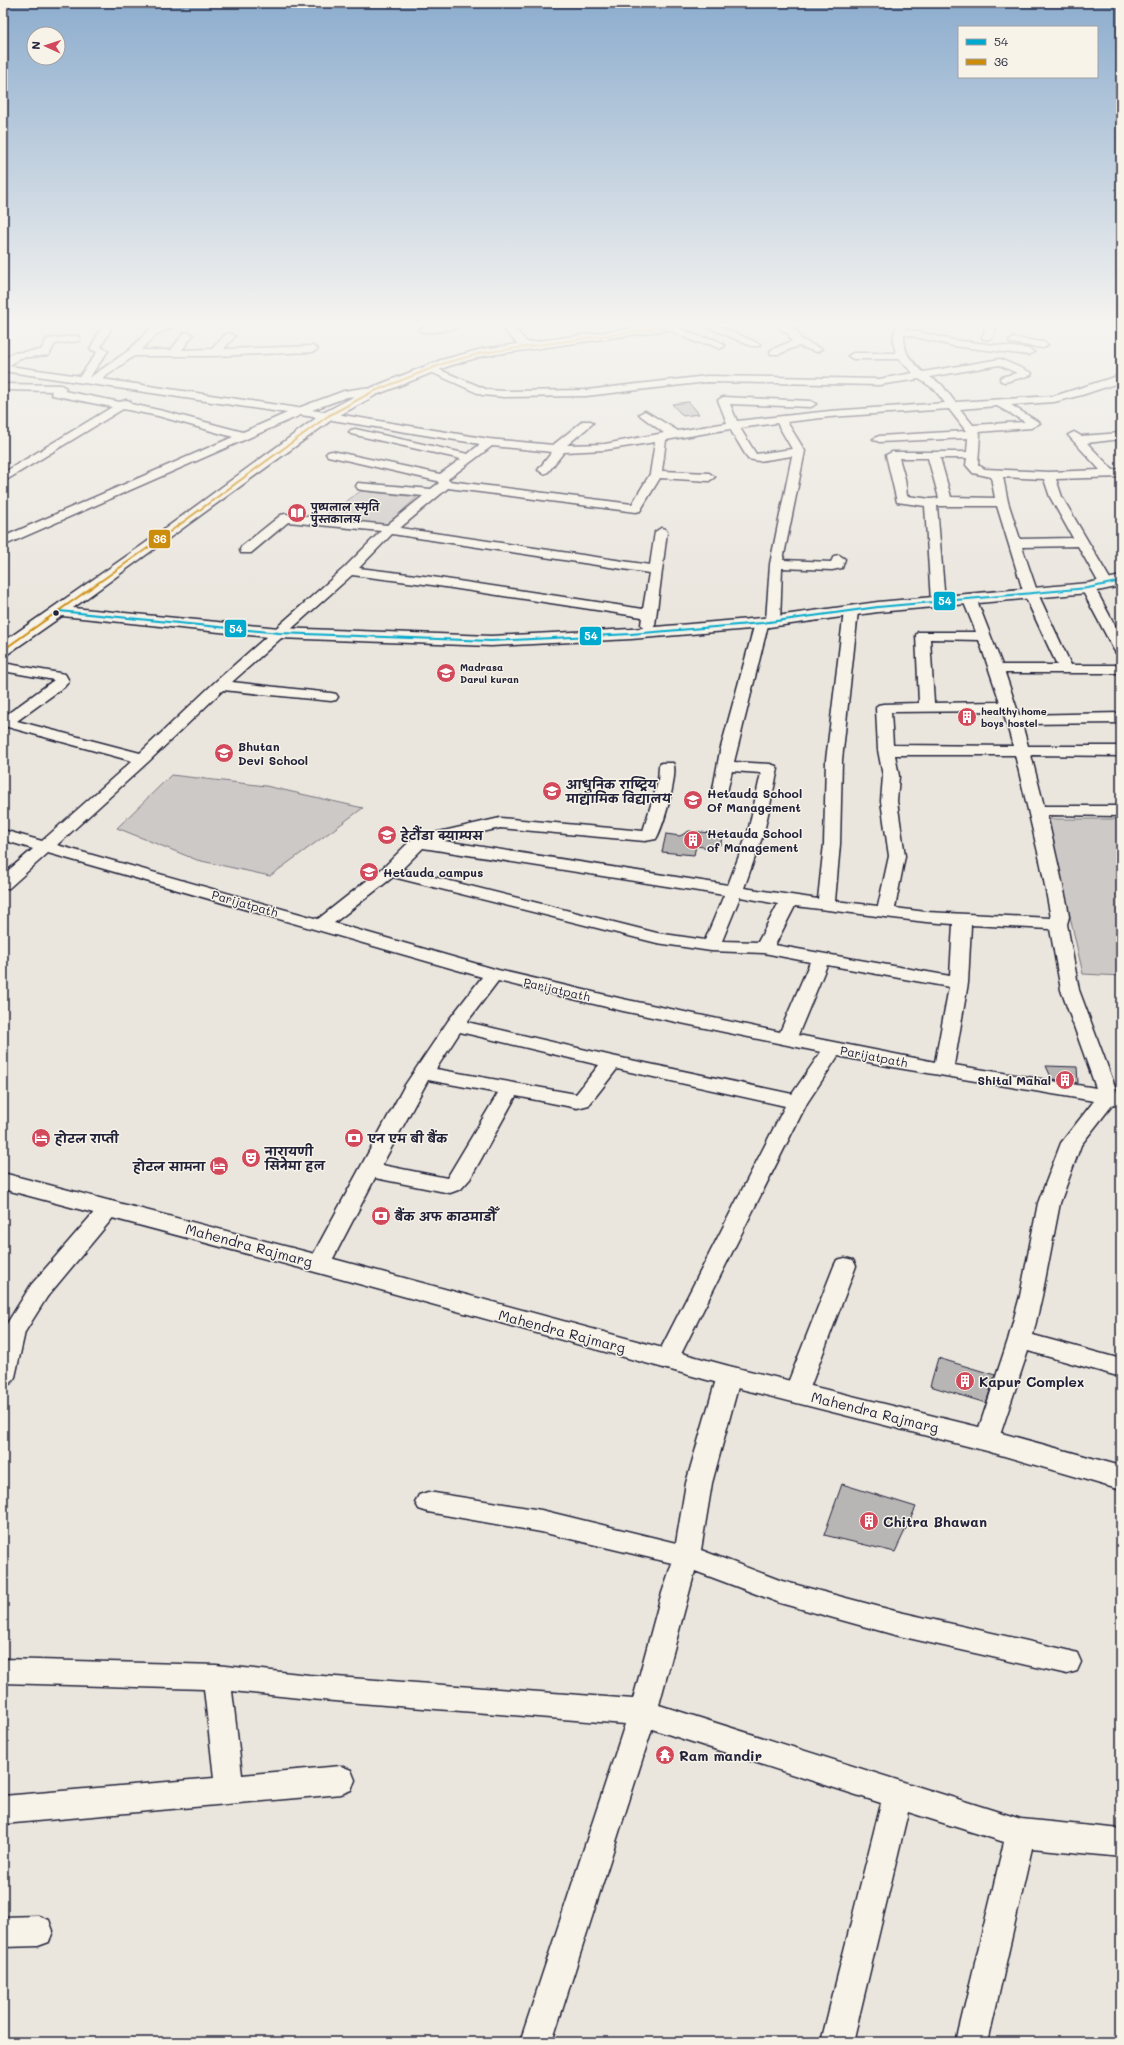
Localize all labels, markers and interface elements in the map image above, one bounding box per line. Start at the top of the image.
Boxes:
north arrow [26,26,66,66]
legend [958,26,1098,78]
text: 54 [994,33,1008,49]
text: N [28,41,43,50]
text: 36 [994,53,1008,69]
place label: पुष्पलाल स्मृति पुस्तकालय [310,499,380,527]
library icon: पुष्पलाल स्मृति पुस्तकालय [286,502,308,524]
line badge: 36 [148,529,171,549]
text: 36 [153,531,167,546]
line badge: 54 [933,591,956,611]
text: 54 [938,593,952,608]
unlabelled marker [51,608,61,618]
line badge: 54 [224,619,247,638]
text: 54 [229,621,243,636]
line badge: 54 [579,626,602,646]
text: 54 [584,628,598,643]
place label: Madrasa Darul kuran [460,660,519,686]
school or university icon: Madrasa Darul kuran [435,662,457,684]
place label: healthy home boys hostel [981,704,1047,730]
building icon: healthy home boys hostel [956,706,978,728]
place label: Bhutan Devi School [238,738,308,768]
school or university icon: Bhutan Devi School [213,742,235,764]
place label: आधुनिक राष्ट्रिय माद्यामिक विद्यालय [565,776,673,806]
school or university icon: आधुनिक राष्ट्रिय माद्यामिक विद्यालय [541,780,563,802]
place label: Hetauda School Of Management [707,785,802,815]
school or university icon: Hetauda School Of Management [682,789,704,811]
school or university icon: हेटौंडा क्याम्पस [376,824,398,846]
place label: हेटौंडा क्याम्पस [400,825,484,843]
place label: Hetauda School of Management [707,825,802,855]
building icon: Hetauda School of Management [682,829,704,851]
school or university icon: Hetauda campus [358,861,380,883]
place label: Hetauda campus [383,864,483,880]
street label: Parijatpath [210,886,280,920]
street label: Parijatpath [522,974,592,1005]
street label: Parijatpath [839,1042,909,1070]
building icon: Shital Mahal [1054,1069,1076,1091]
place label: Shital Mahal [978,1072,1051,1088]
hotel icon: होटल राप्ती [30,1127,52,1149]
bank icon: एन एम बी बैंक [343,1127,365,1149]
place label: एन एम बी बैंक [367,1129,448,1146]
place label: होटल राप्ती [54,1130,120,1147]
place label: नारायणी सिनेमा हल [264,1143,326,1173]
theatre icon: नारायणी सिनेमा हल [240,1147,262,1169]
hotel icon: होटल सामना [208,1155,230,1177]
place label: होटल सामना [132,1158,207,1175]
bank icon: बैंक अफ काठमाडौँ [370,1205,392,1227]
place label: बैंक अफ काठमाडौँ [394,1206,501,1224]
street label: Mahendra Rajmarg [183,1219,315,1271]
street label: Mahendra Rajmarg [496,1305,628,1357]
building icon: Kapur Complex [954,1370,976,1392]
place label: Kapur Complex [979,1372,1084,1391]
street label: Mahendra Rajmarg [809,1387,941,1437]
building icon: Chitra Bhawan [858,1510,880,1532]
place label: Chitra Bhawan [883,1512,987,1531]
temple icon: Ram mandir [654,1744,676,1766]
place label: Ram mandir [679,1746,762,1765]

